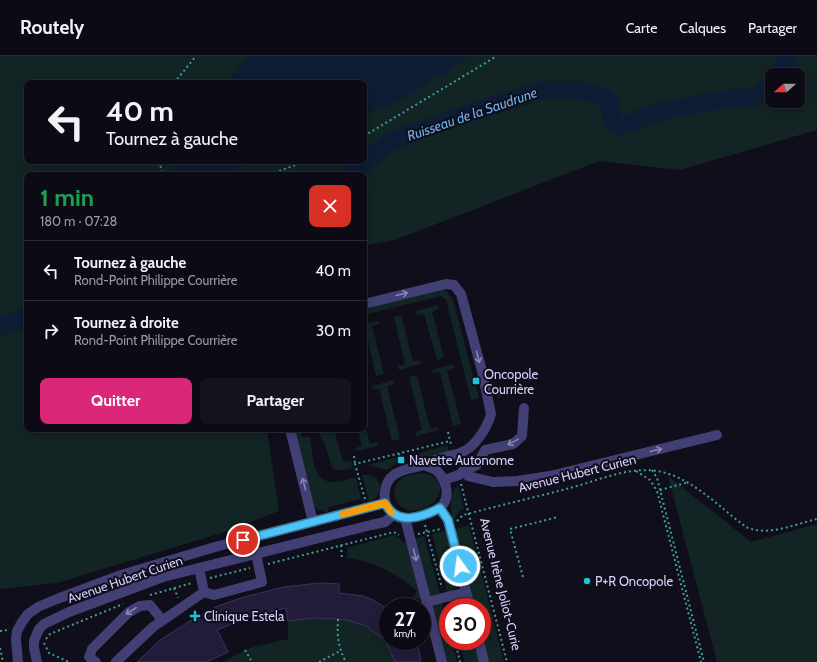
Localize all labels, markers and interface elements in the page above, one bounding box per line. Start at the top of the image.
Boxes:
text: Routely [20,16,84,39]
text: Carte [626,19,657,37]
text: Calques [679,19,726,37]
text: Partager [748,19,797,37]
north arrow [765,68,805,108]
map controls [765,68,805,108]
water label: Ruisseau de la Saudrune [405,83,540,145]
text: 40 m [106,94,174,128]
icon: left [40,96,92,148]
text: Tournez à gauche [106,128,238,150]
text: 1 min [40,183,94,212]
button: close [309,185,351,227]
text: 180 m · 07:28 [40,213,117,229]
text: Tournez à gauche [74,254,186,272]
icon: left [40,260,62,282]
text: 40 m [315,262,351,280]
text: Rond-Point Philippe Courrière [74,272,237,288]
one-way arrow [395,290,408,298]
text: Tournez à droite [74,314,179,332]
icon: right [40,320,62,342]
text: 30 m [316,322,351,340]
text: Rond-Point Philippe Courrière [74,332,237,348]
one-way arrow [475,350,482,363]
place label: Oncopole Courrière [484,366,539,397]
marker: Oncopole Courrière [471,376,481,386]
button: Quitter [40,378,192,424]
button: Partager [200,378,351,424]
one-way arrow [507,439,519,446]
one-way arrow [649,445,662,453]
street label: Avenue Hubert Curien [517,451,637,495]
place label: Navette Autonome [409,452,514,468]
marker: Navette Autonome [396,455,406,465]
one-way arrow [300,478,307,491]
street label: Avenue Irène Joliot-Curie [477,516,525,652]
pin [226,523,260,557]
icon: arrive [232,529,254,551]
position arrow [439,545,481,587]
one-way arrow [412,548,420,561]
street label: Avenue Hubert Curien [65,552,185,606]
place label: P+R Oncopole [595,573,673,589]
marker: P+R Oncopole [582,576,592,586]
speed limit sign: 30 [439,598,491,650]
one-way arrow [126,607,137,616]
text: 27 [395,607,415,631]
place label: Clinique Estela [204,608,285,624]
marker: Clinique Estela [189,610,201,622]
text: km/h [394,627,416,640]

